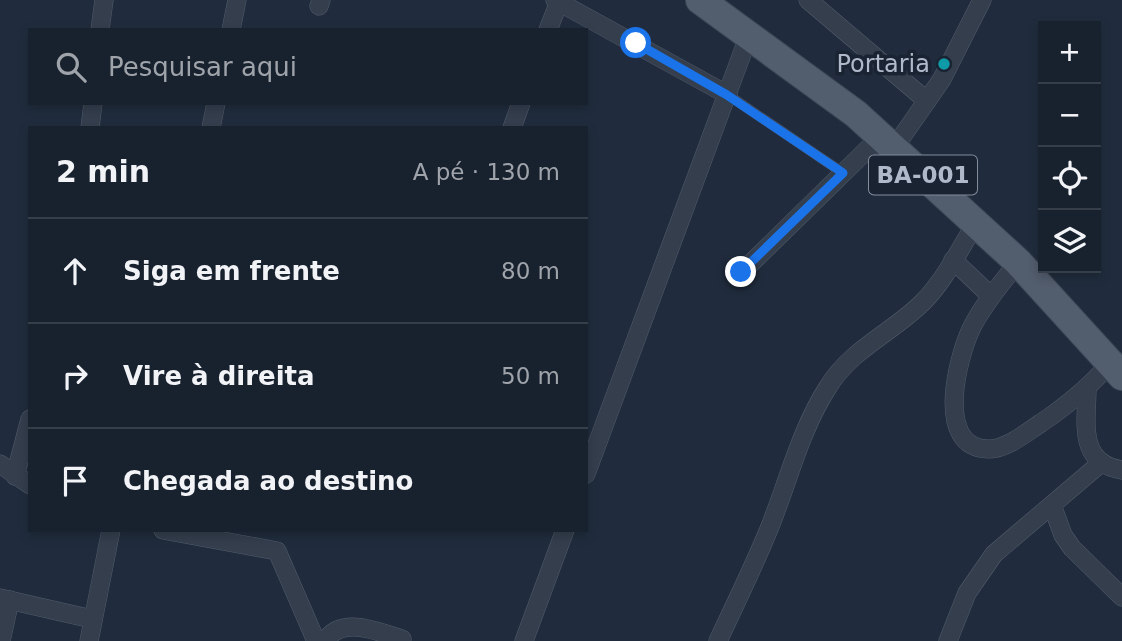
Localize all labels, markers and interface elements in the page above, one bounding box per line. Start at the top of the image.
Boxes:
map controls [1038,21,1101,273]
button: + [1038,21,1101,84]
route start [620,27,651,58]
search box [28,28,588,105]
icon: search [52,48,90,86]
place label: Portaria [836,50,930,78]
text: Pesquisar aqui [108,52,297,82]
marker: Portaria [936,56,952,72]
button: − [1038,84,1101,147]
button: locate [1038,147,1101,210]
text: 2 min [56,154,150,189]
road number: BA-001 [869,156,977,194]
text: A pé · 130 m [413,159,560,185]
button: layers [1038,210,1101,273]
icon: ahead [56,252,94,290]
text: Siga em frente [123,256,340,286]
route end [725,256,756,287]
text: 80 m [501,258,560,284]
icon: right [56,357,94,395]
text: Vire à direita [123,361,315,391]
text: 50 m [501,363,560,389]
icon: arrive [56,462,94,500]
text: Chegada ao destino [123,466,413,496]

